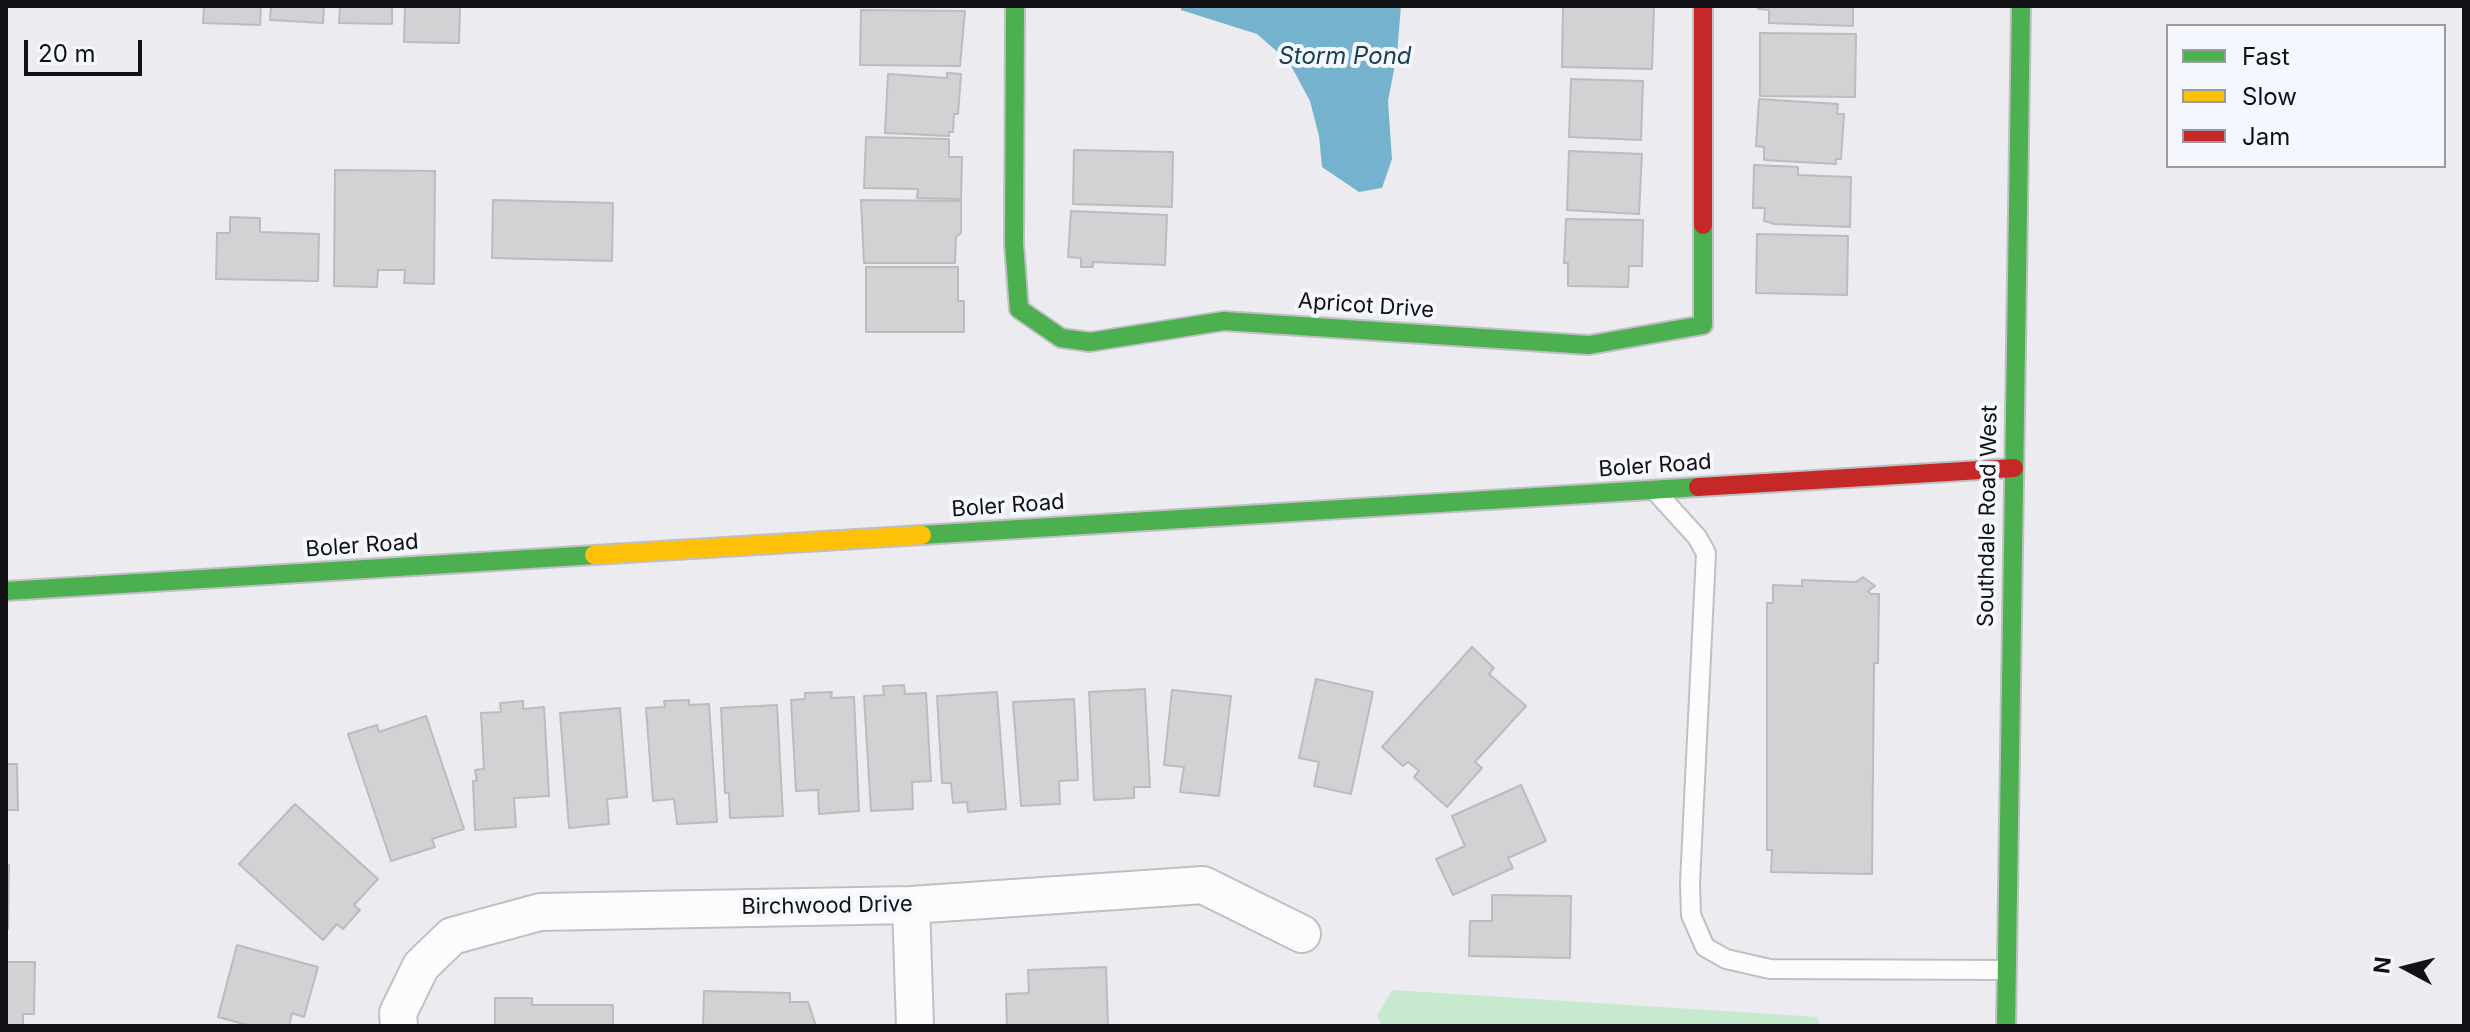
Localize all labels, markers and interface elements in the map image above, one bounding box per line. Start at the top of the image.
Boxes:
scale bar [28,24,146,74]
legend [2166,24,2446,168]
text: 20 m [38,39,96,68]
text: Fast [2242,42,2290,71]
water label: Storm Pond [1278,43,1412,71]
text: Slow [2242,82,2297,111]
text: Jam [2242,122,2290,151]
street label: Apricot Drive [1297,288,1435,324]
street label: Southdale Road West [1973,405,2003,627]
street label: Boler Road [1598,449,1712,483]
street label: Boler Road [951,489,1065,523]
street label: Boler Road [305,529,419,563]
street label: Birchwood Drive [741,891,913,921]
north arrow [2366,928,2446,1008]
text: N [2368,955,2396,975]

